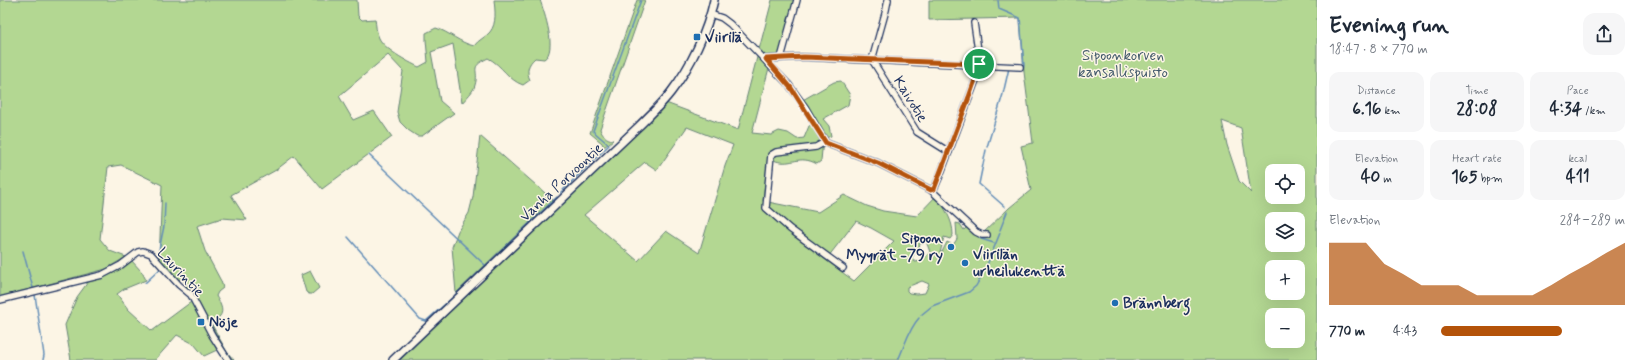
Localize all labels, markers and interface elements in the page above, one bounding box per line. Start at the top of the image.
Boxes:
text: Evening run [1329,12,1449,40]
button: share [1583,13,1625,55]
place label: Viirilä [705,28,743,48]
marker: Viirilä [692,32,702,42]
text: 18:47 · 8 × 770 m [1329,41,1428,58]
park label: Sipoonkorven kansallispuisto [1078,46,1168,83]
pin [962,47,996,81]
icon: arrive [968,53,990,75]
street label: Kaivotie [888,73,932,126]
text: Distance [1357,84,1396,98]
text: Time [1465,84,1489,98]
text: Pace [1567,84,1589,98]
text: 6.16 [1352,98,1381,120]
text: 28:08 [1456,98,1498,120]
text: 4:34 [1550,98,1582,120]
text: km [1381,104,1400,118]
text: /km [1582,104,1606,118]
street label: Vanha Porvoontie [516,139,608,227]
text: Elevation [1355,152,1398,166]
text: Heart rate [1452,152,1502,166]
text: kcal [1568,152,1587,166]
map controls [1265,164,1305,348]
button: locate [1265,164,1305,204]
text: 40 [1361,166,1380,188]
text: 165 [1451,166,1478,188]
text: 411 [1566,166,1590,188]
text: m [1380,172,1392,186]
text: bpm [1478,172,1503,186]
button: layers [1265,212,1305,252]
text: Elevation [1329,212,1380,229]
text: 284–289 m [1560,212,1625,229]
place label: Sipoon Myyrät -79 ry [846,229,943,266]
marker: Sipoon Myyrät -79 ry [946,242,956,252]
street label: Laurintie [152,244,208,302]
place label: Viirilän urheilukenttä [973,245,1065,282]
marker: Viirilän urheilukenttä [960,258,970,268]
button: + [1265,260,1305,300]
place label: Brännberg [1123,294,1190,316]
marker: Brännberg [1110,298,1120,308]
button: − [1265,308,1305,348]
place label: Nöje [209,313,238,333]
marker: Nöje [196,317,206,327]
text: 770 m [1329,323,1365,340]
text: 4:43 [1393,323,1417,340]

